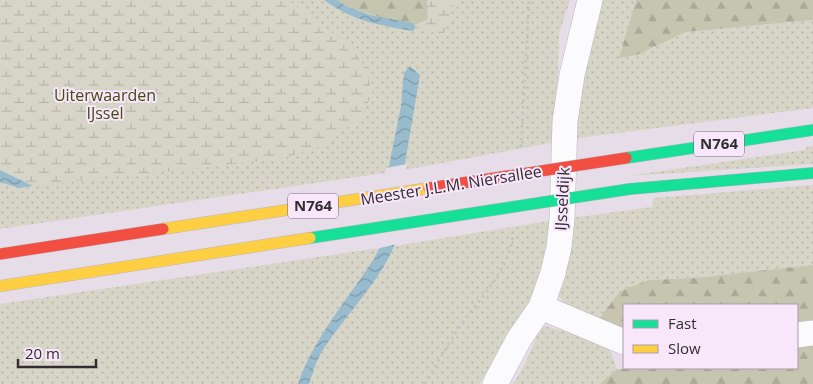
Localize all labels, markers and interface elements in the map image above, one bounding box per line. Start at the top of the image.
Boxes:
park label: Uiterwaarden IJssel [54,84,156,124]
road number: N764 [694,132,744,156]
street label: Meester J.L.M. Niersallee [359,160,543,210]
street label: IJsseldijk [549,166,575,231]
road number: N764 [288,194,338,218]
legend [623,304,798,369]
text: Fast [668,313,697,333]
scale bar [18,336,95,368]
text: Slow [668,338,701,358]
text: 20 m [25,343,60,363]

